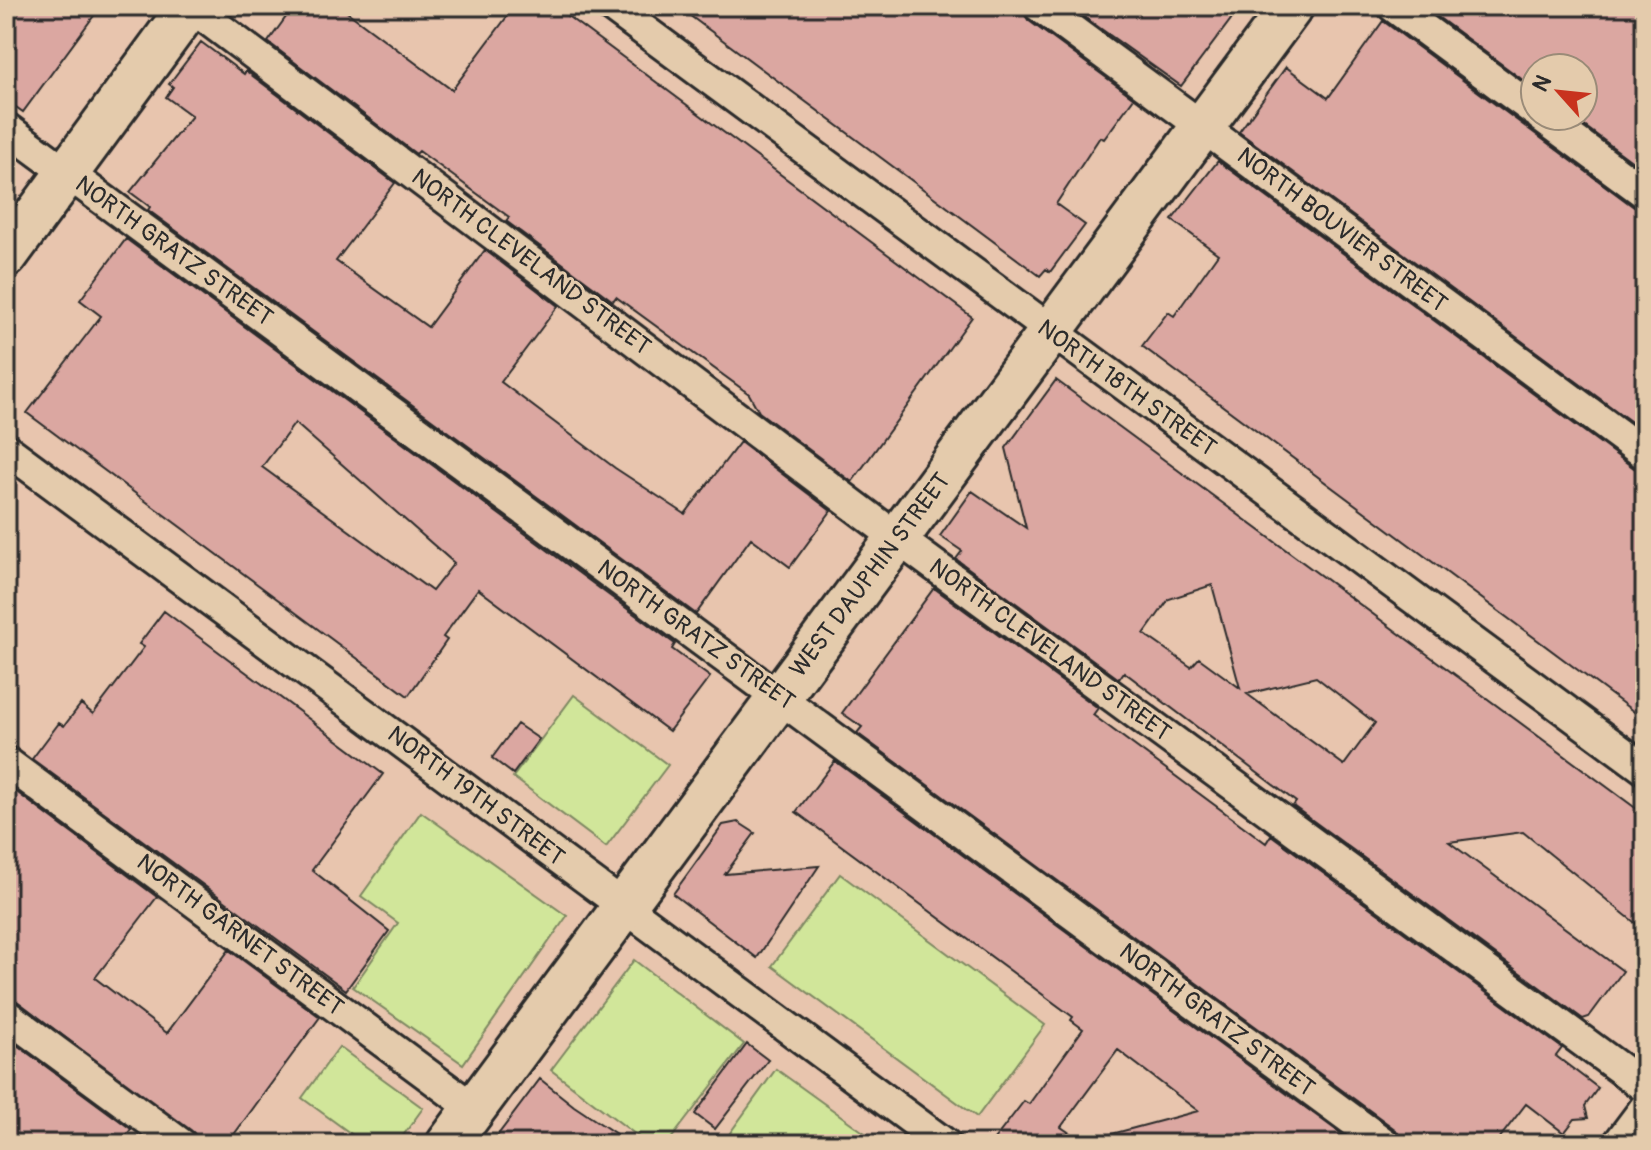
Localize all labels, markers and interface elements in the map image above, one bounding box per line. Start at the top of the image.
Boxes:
north arrow [1519,52,1599,132]
text: N [1526,70,1558,96]
street label: NORTH BOUVIER STREET [1231,142,1453,318]
street label: NORTH CLEVELAND STREET [406,163,656,361]
street label: NORTH GRATZ STREET [70,170,278,332]
street label: NORTH 18TH STREET [1032,313,1222,463]
street label: WEST DAUPHIN STREET [784,467,956,683]
street label: NORTH CLEVELAND STREET [923,552,1177,748]
street label: NORTH GRATZ STREET [592,554,800,716]
street label: NORTH 19TH STREET [382,720,570,872]
street label: NORTH GARNET STREET [131,848,349,1022]
street label: NORTH GRATZ STREET [1114,937,1320,1103]

